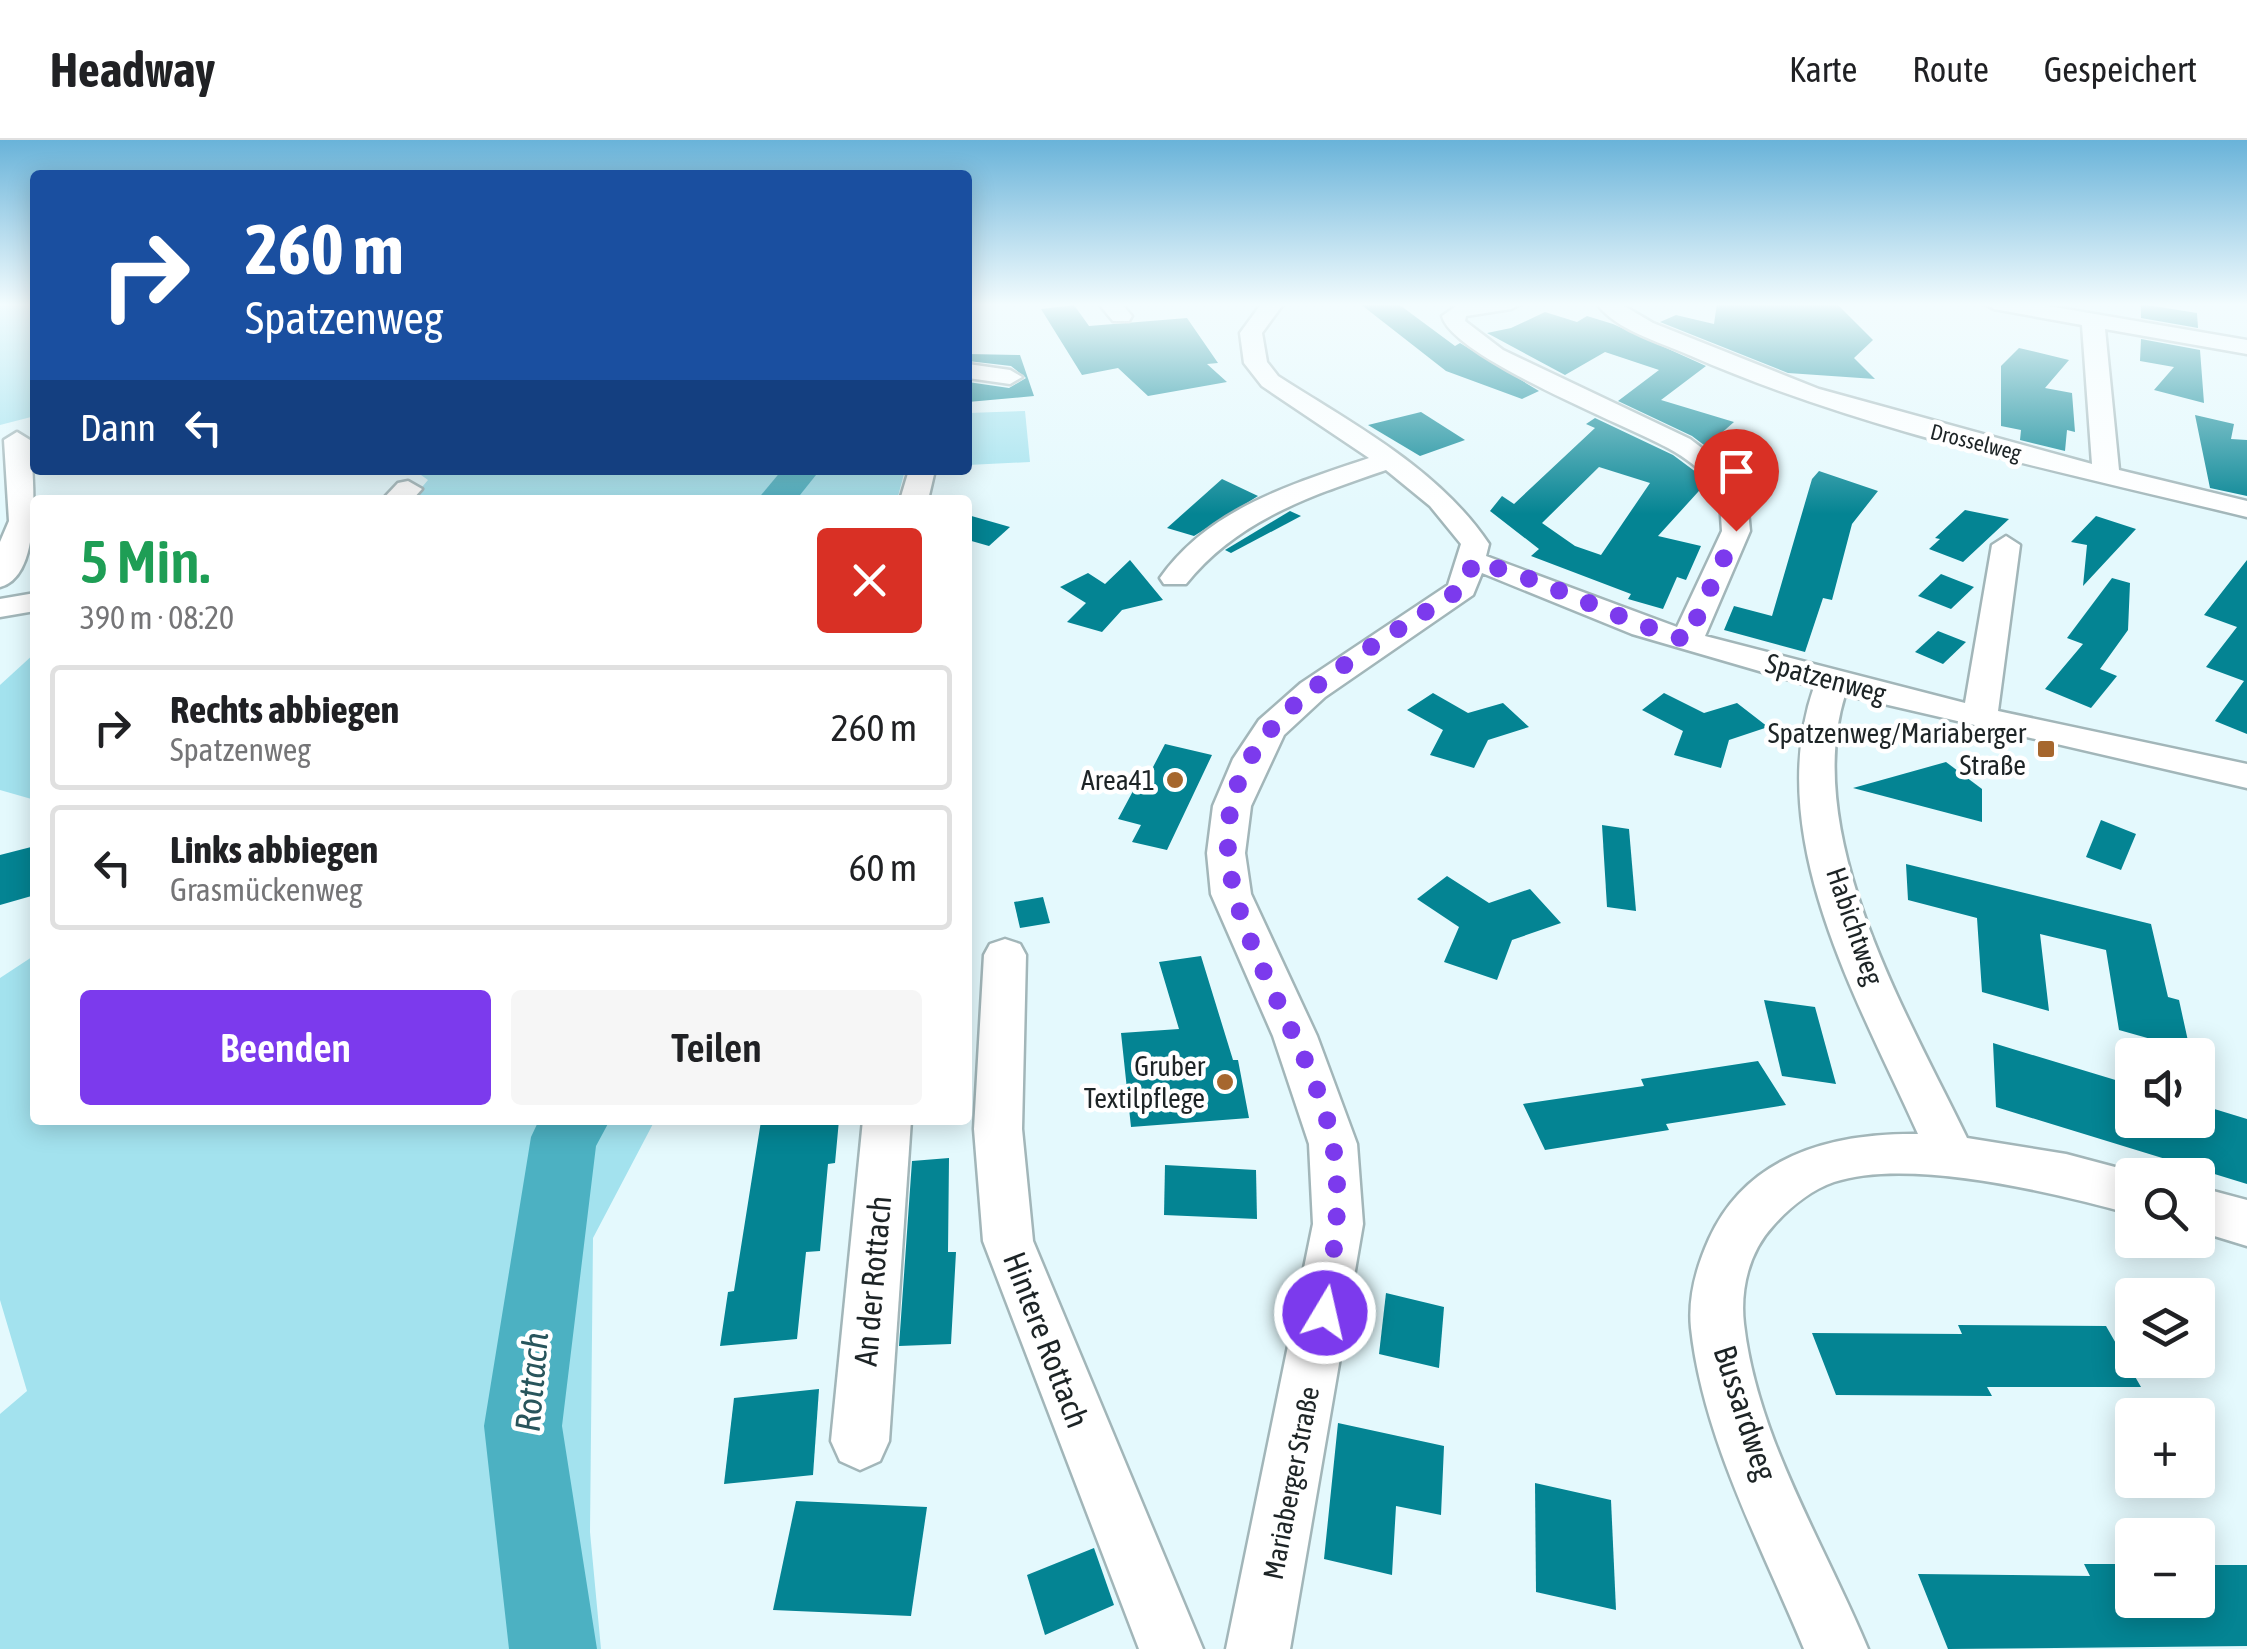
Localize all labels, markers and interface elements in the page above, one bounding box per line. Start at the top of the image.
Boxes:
text: Headway [50,42,215,97]
text: Karte [1789,49,1857,89]
text: Route [1912,49,1989,89]
text: Gespeichert [2044,49,2197,89]
text: 260 m [245,209,404,289]
icon: right [80,210,210,340]
text: Spatzenweg [245,292,443,344]
icon: left [176,400,231,455]
text: Dann [80,406,156,449]
street label: Drosselweg [1928,418,2025,466]
pin [1694,429,1779,532]
icon: arrive [1709,444,1764,499]
text: 5 Min. [80,527,210,596]
button: close [817,528,922,633]
text: 390 m · 08:20 [80,599,234,636]
street label: Spatzenweg [1762,647,1890,709]
text: Rechts abbiegen [170,688,399,731]
icon: right [85,700,140,755]
text: 260 m [831,706,917,749]
place label: Spatzenweg/Mariaberger Straße [1768,717,2027,781]
text: Spatzenweg [170,731,311,768]
marker: Spatzenweg/Mariaberger Straße [2035,738,2057,760]
place label: Area41 [1081,764,1155,796]
marker: Area41 [1164,769,1186,791]
text: Links abbiegen [170,828,378,871]
icon: left [85,840,140,895]
text: 60 m [849,846,917,889]
street label: Habichtweg [1820,863,1890,989]
text: Grasmückenweg [170,871,363,908]
button: Beenden [80,990,491,1105]
button: Teilen [511,990,922,1105]
map controls [2115,1038,2215,1618]
button: sound [2115,1038,2215,1138]
place label: Gruber Textilpflege [1084,1050,1206,1114]
marker: Gruber Textilpflege [1214,1071,1236,1093]
button: search [2115,1158,2215,1258]
street label: An der Rottach [847,1194,898,1368]
street label: Hintere Rottach [996,1247,1097,1433]
position arrow [1273,1261,1377,1365]
button: layers [2115,1278,2215,1378]
water label: Rottach [507,1330,555,1433]
street label: Bussardweg [1706,1341,1785,1485]
street label: Mariaberger Straße [1257,1384,1325,1582]
button: + [2115,1398,2215,1498]
button: − [2115,1518,2215,1618]

